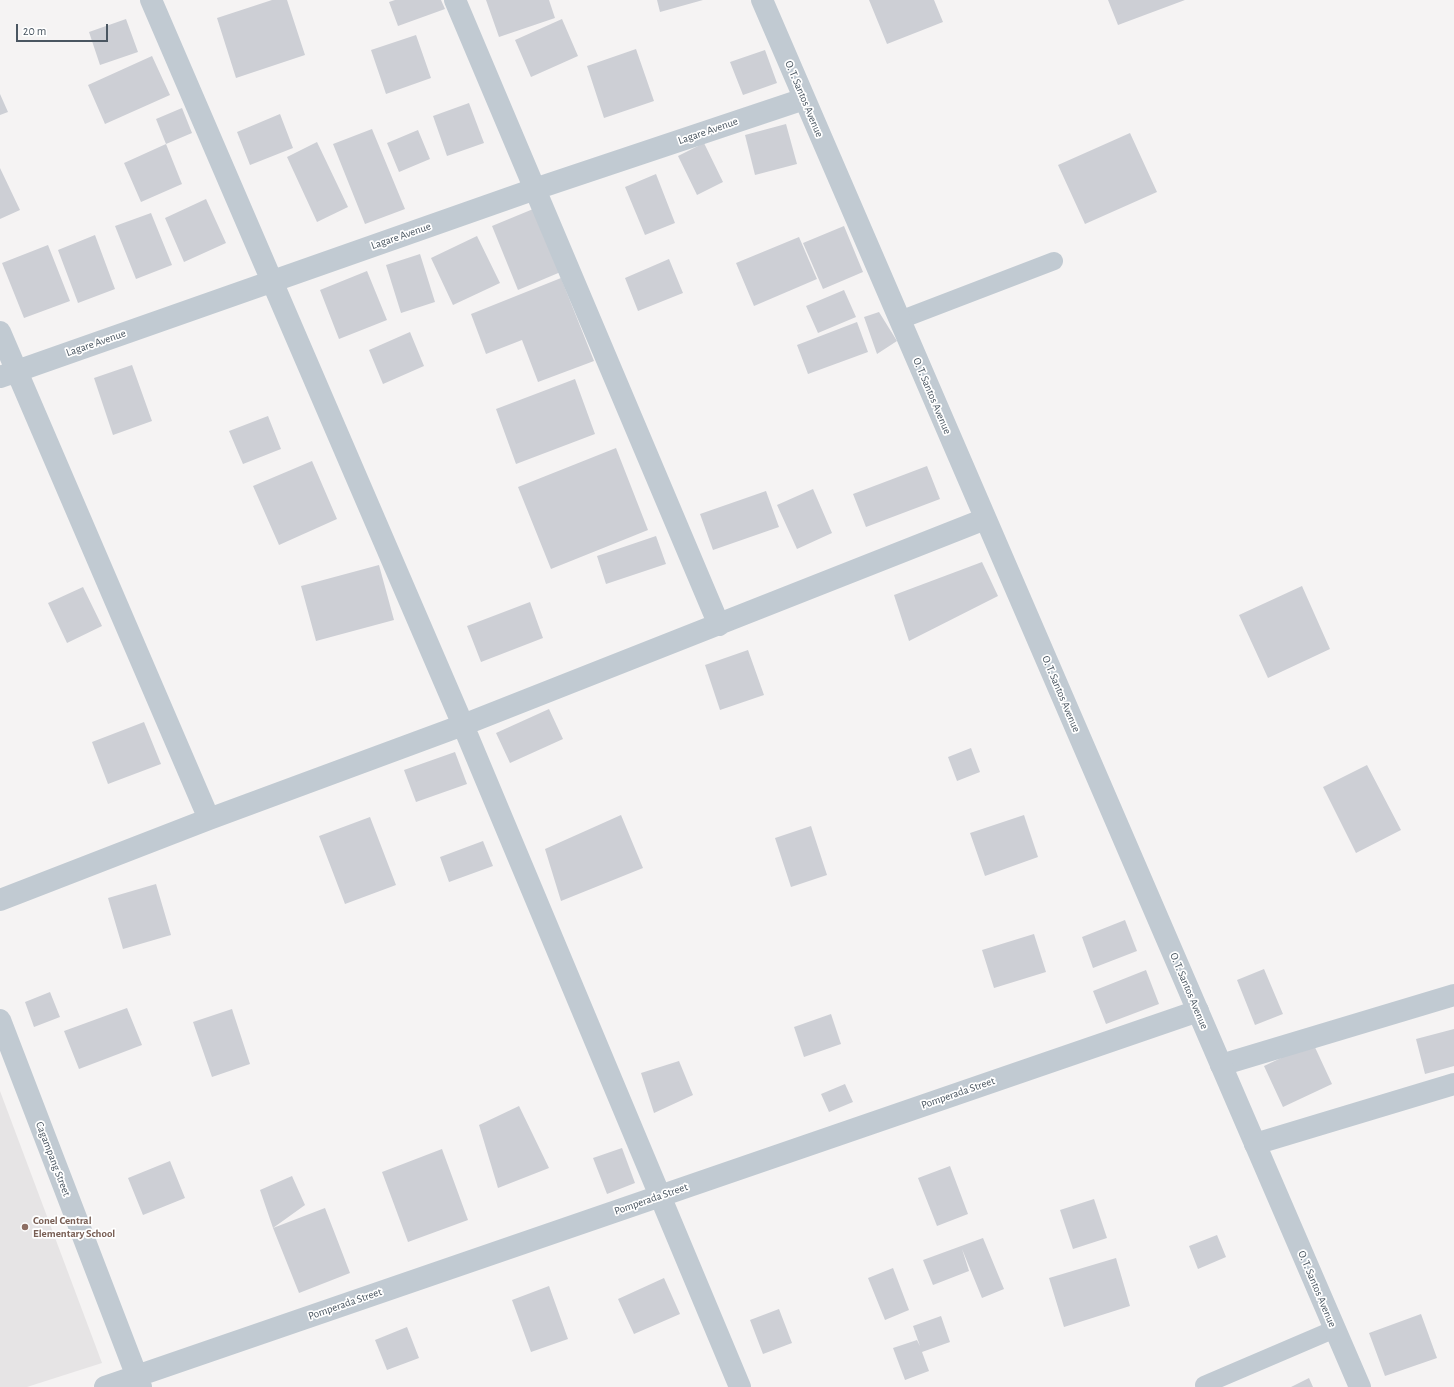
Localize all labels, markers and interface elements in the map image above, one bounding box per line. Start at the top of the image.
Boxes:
scale bar [18,16,110,42]
text: 20 m [23,25,46,37]
street label: O. T. Santos Avenue [782,59,826,139]
street label: Lagare Avenue [676,115,740,147]
street label: Lagare Avenue [369,220,433,252]
street label: Lagare Avenue [64,327,128,359]
street label: O. T. Santos Avenue [910,356,954,436]
street label: O. T. Santos Avenue [1039,654,1083,734]
street label: O. T. Santos Avenue [1167,951,1211,1031]
street label: Pomperada Street [919,1074,997,1112]
street label: Cagampang Street [33,1120,73,1198]
street label: Pomperada Street [612,1180,690,1218]
place label: Conel Central Elementary School [33,1214,115,1240]
marker: Conel Central Elementary School [20,1222,30,1232]
street label: O. T. Santos Avenue [1295,1249,1339,1329]
street label: Pomperada Street [306,1285,384,1323]

